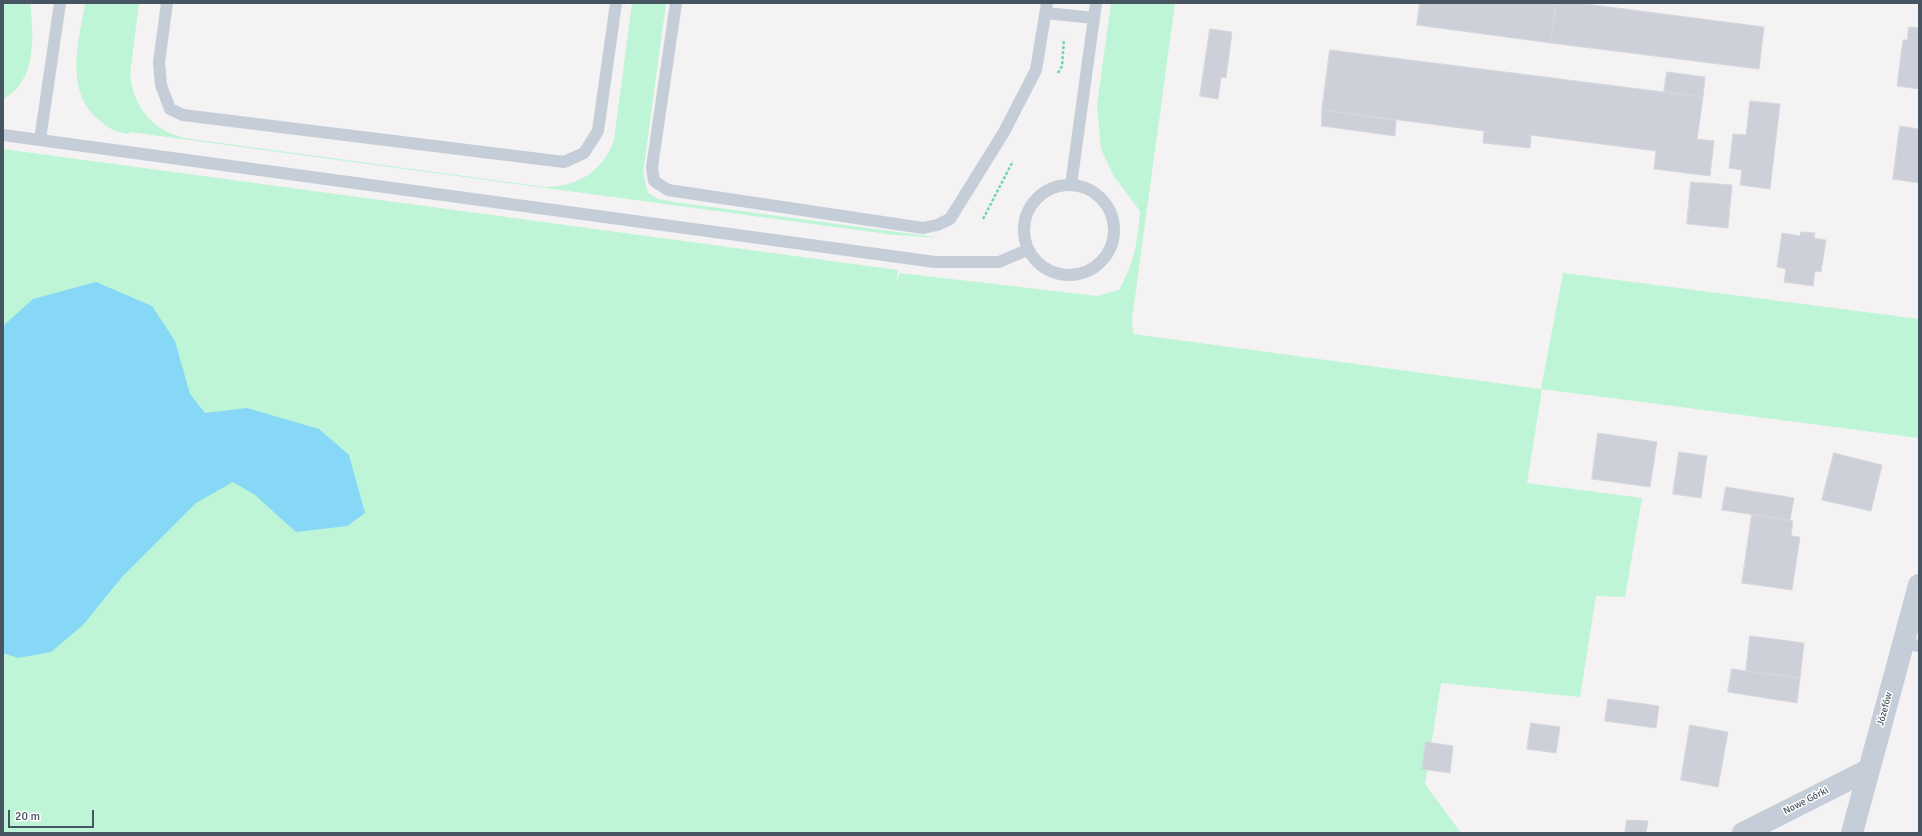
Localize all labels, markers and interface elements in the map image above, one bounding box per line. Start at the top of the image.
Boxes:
street label: Józefów [1875,691,1895,727]
street label: Nowe Górki [1781,784,1831,818]
scale bar [10,802,96,828]
text: 20 m [15,809,40,824]

